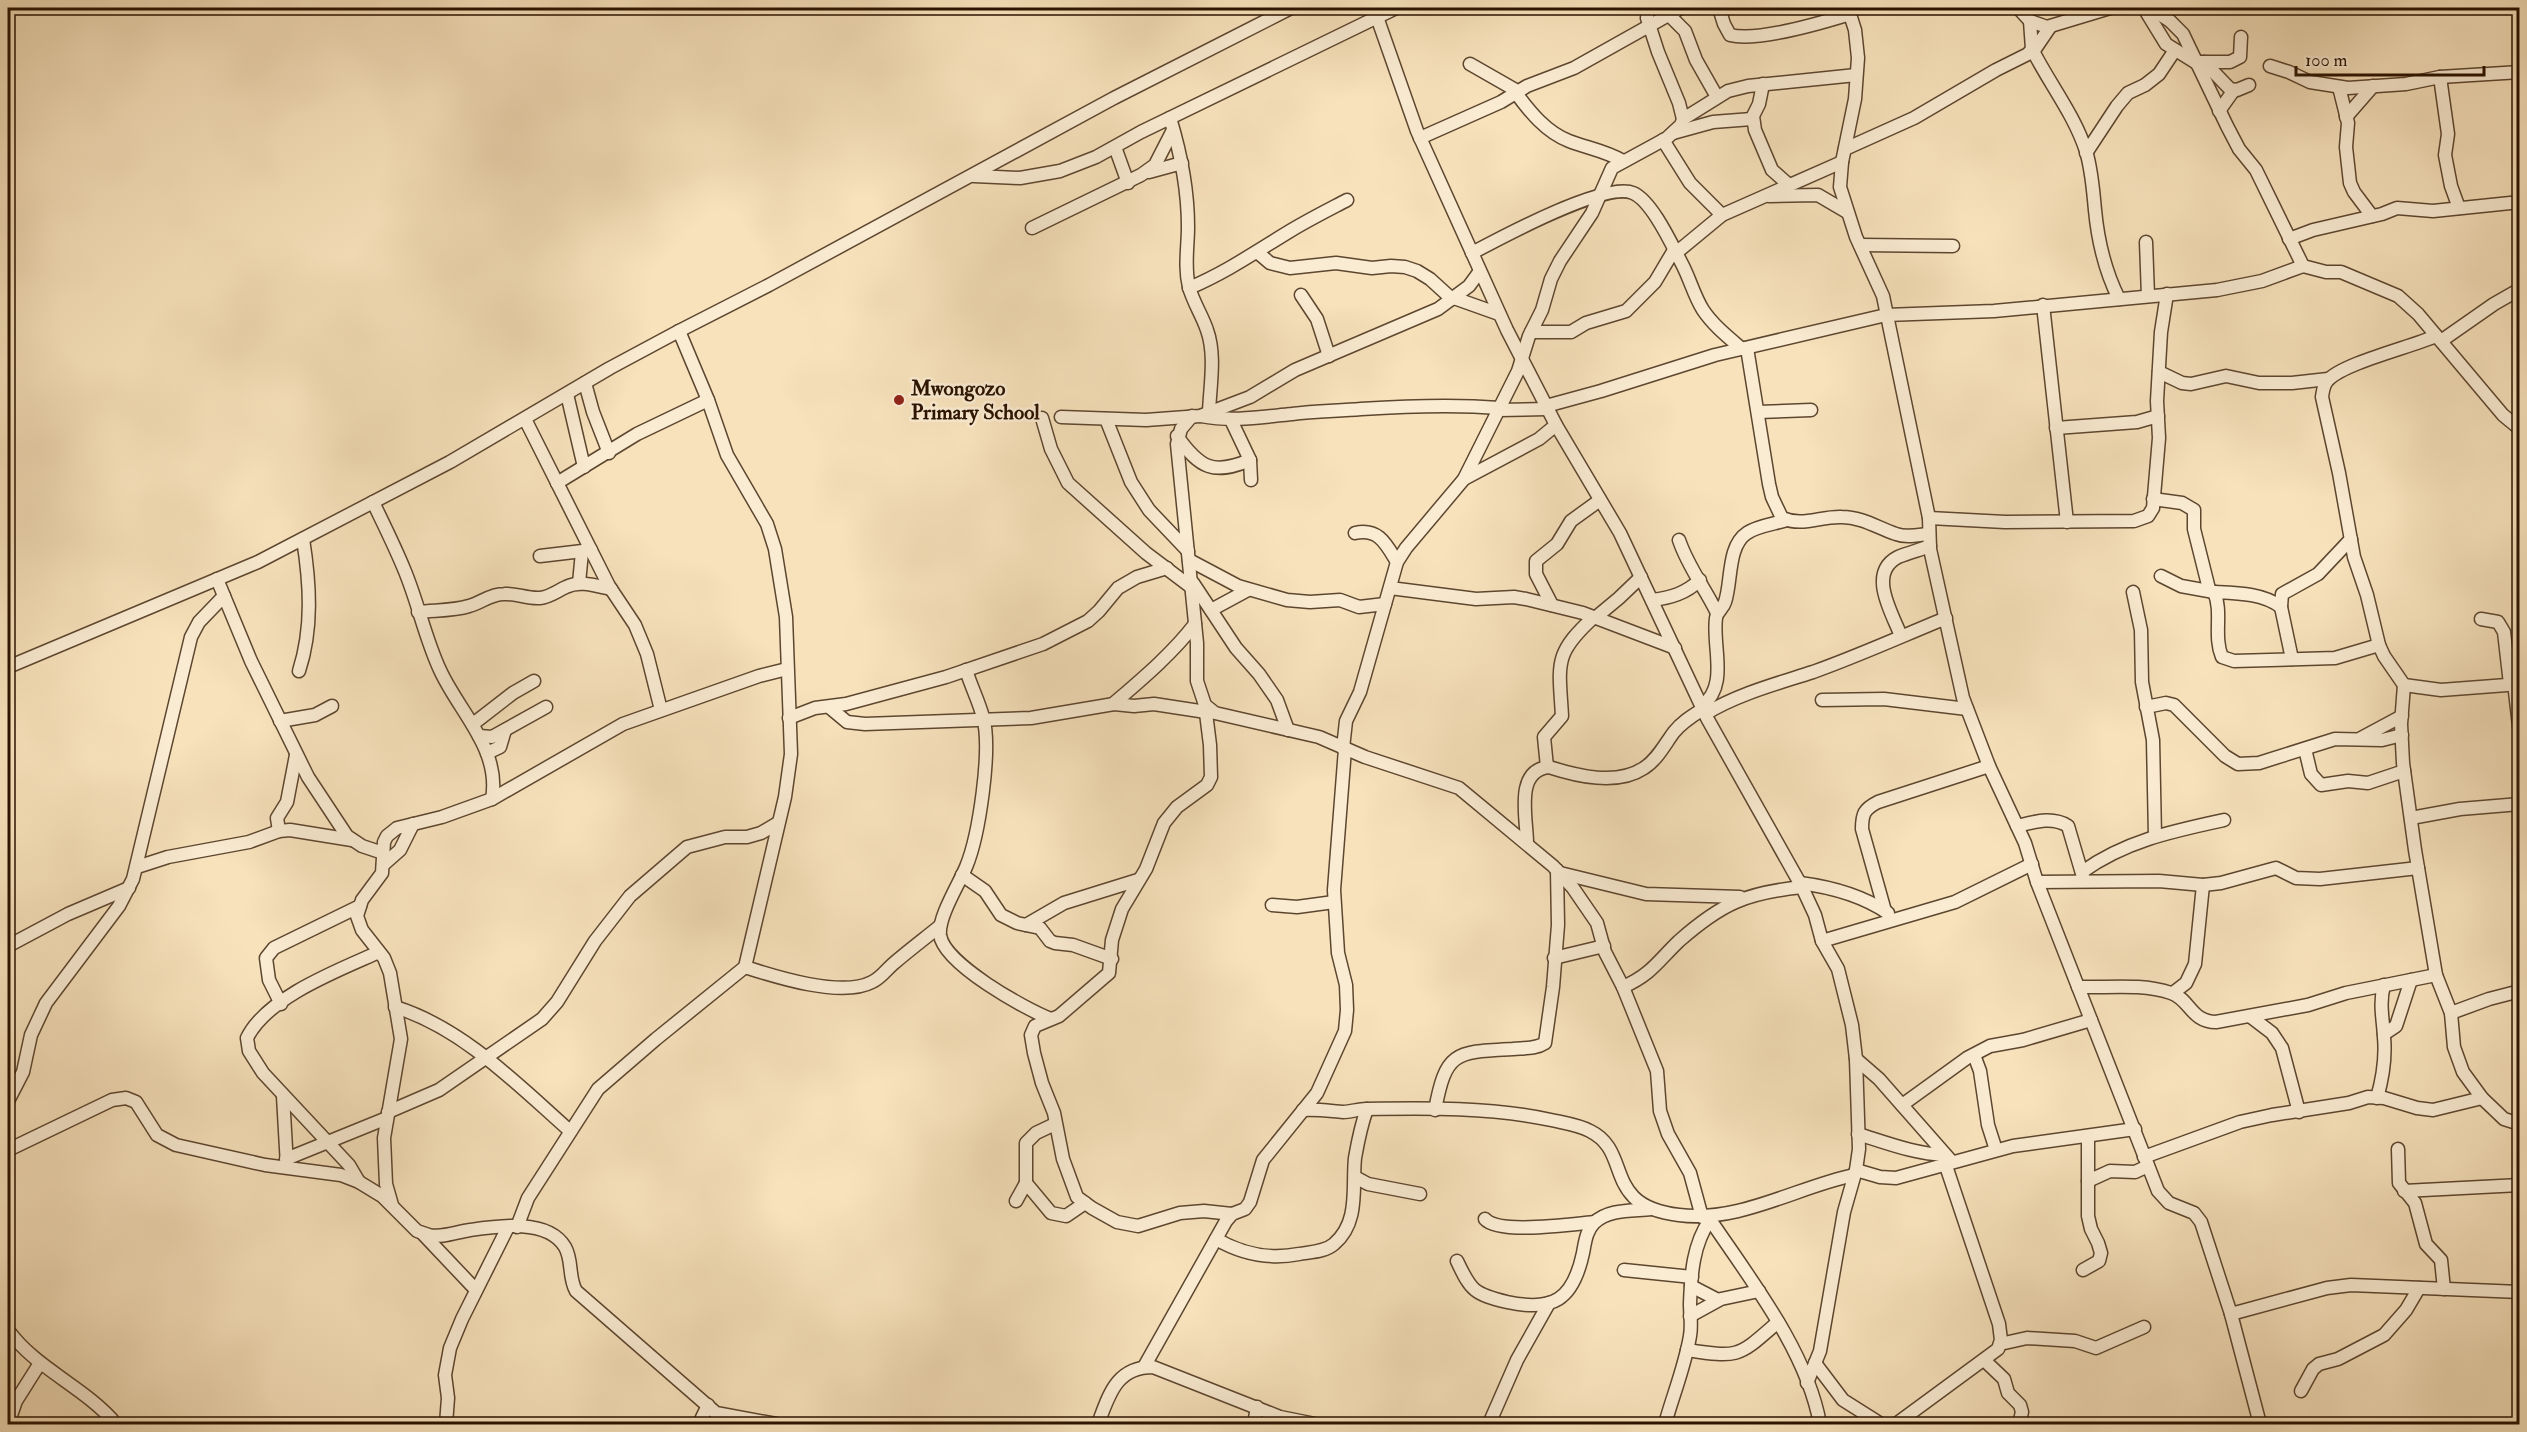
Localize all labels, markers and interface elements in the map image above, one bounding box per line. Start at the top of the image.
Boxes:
scale bar [2296,39,2484,77]
text: 100 m [2305,49,2348,72]
place label: Mwongozo Primary School [910,375,1040,426]
marker: Mwongozo Primary School [892,393,906,407]

